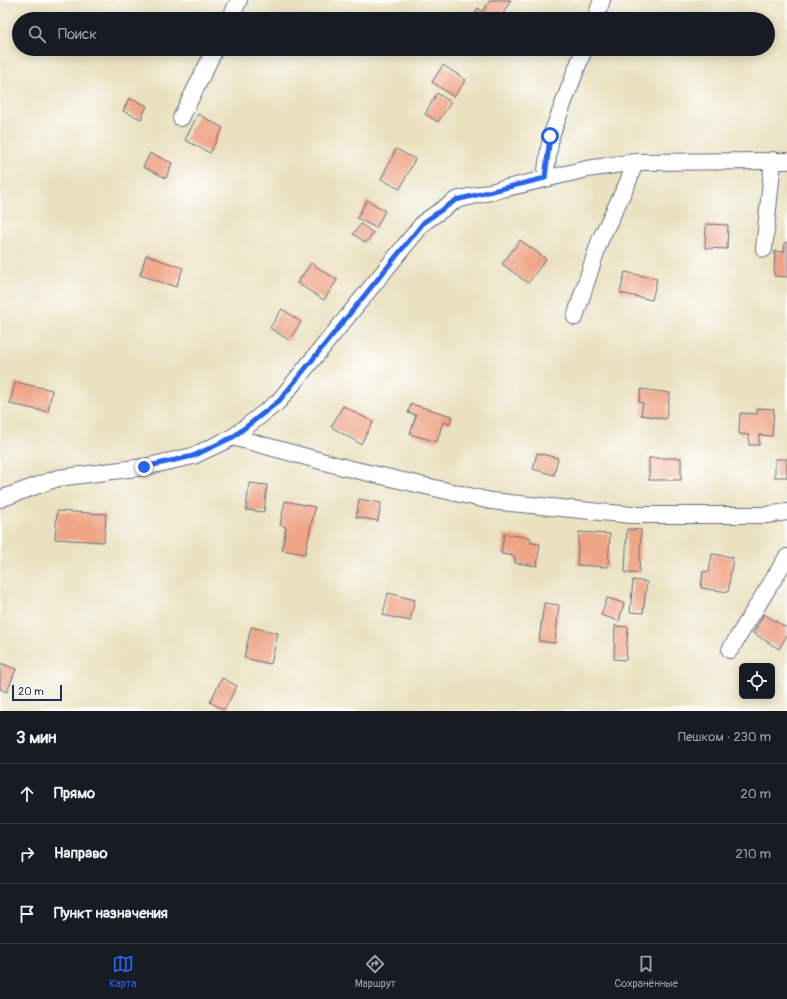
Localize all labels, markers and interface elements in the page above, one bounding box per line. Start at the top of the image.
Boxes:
search box [12,12,775,56]
icon: search [26,23,48,45]
text: Поиск [58,25,97,44]
route start [541,127,559,145]
route end [135,458,153,476]
map controls [739,663,775,699]
button: locate [739,663,775,699]
scale bar [12,683,62,702]
text: 20 m [18,685,44,698]
text: 3 мин [16,727,56,748]
text: Пешком · 230 m [678,729,771,745]
icon: ahead [16,783,38,805]
text: Прямо [54,784,95,803]
text: 20 m [740,786,771,802]
icon: right [16,843,38,865]
text: Направо [54,844,108,863]
text: 210 m [735,846,771,862]
icon: arrive [16,903,38,925]
text: Пункт назначения [54,904,168,923]
tab: Карта [109,953,136,990]
tab: Маршрут [355,953,396,990]
tab: Сохранённые [614,953,678,990]

